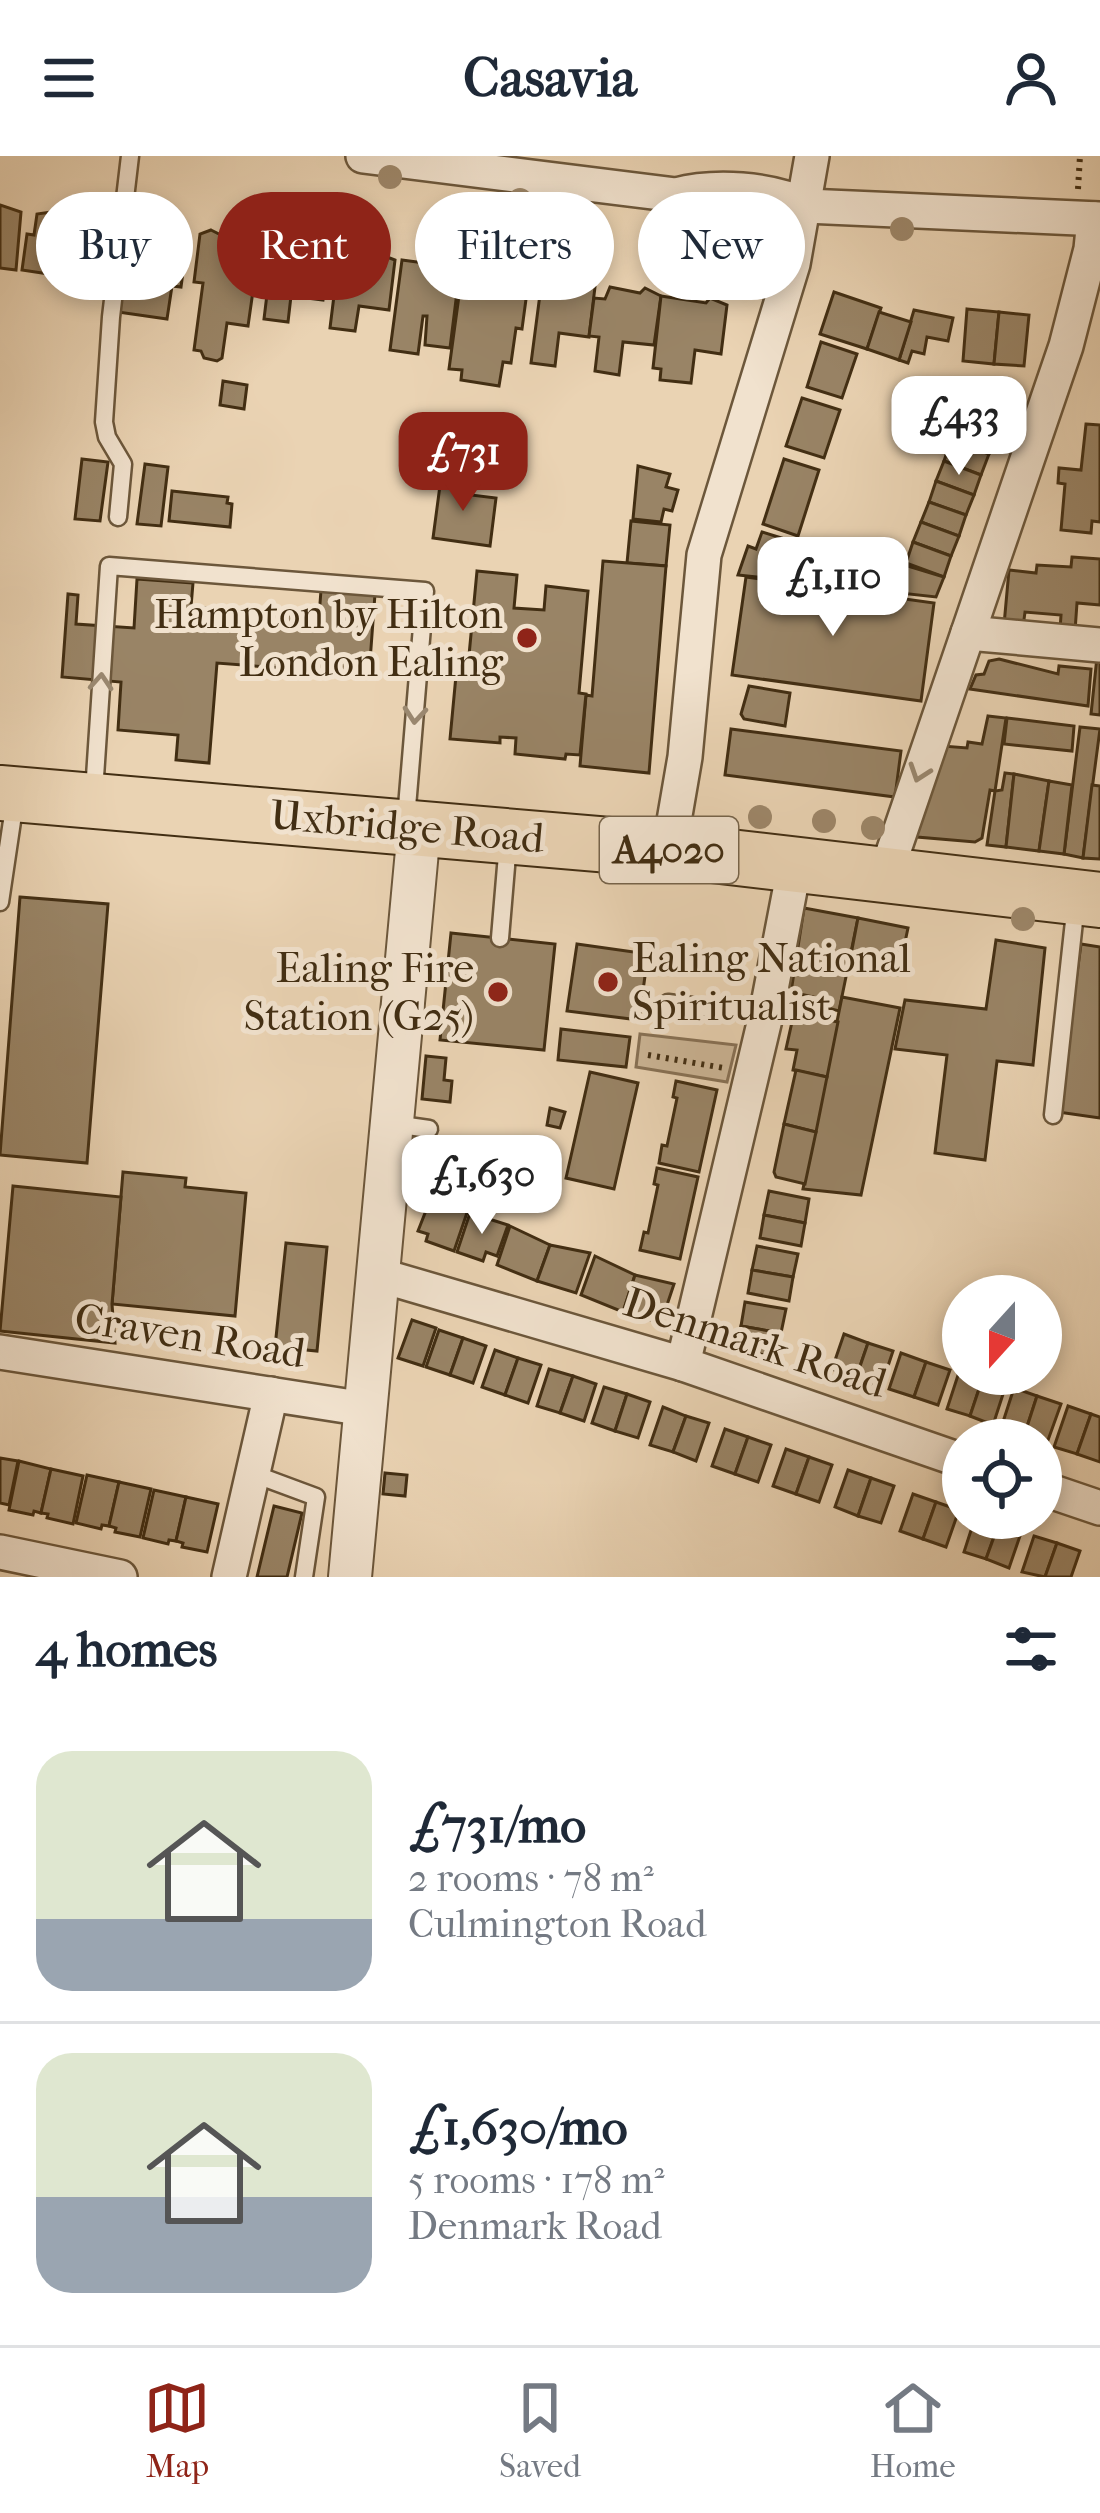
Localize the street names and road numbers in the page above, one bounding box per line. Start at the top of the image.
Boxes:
street label: Uxbridge Road [268,791,547,863]
road number: A4020 [600,817,738,883]
street label: Denmark Road [618,1277,894,1409]
street label: Craven Road [71,1294,310,1379]

